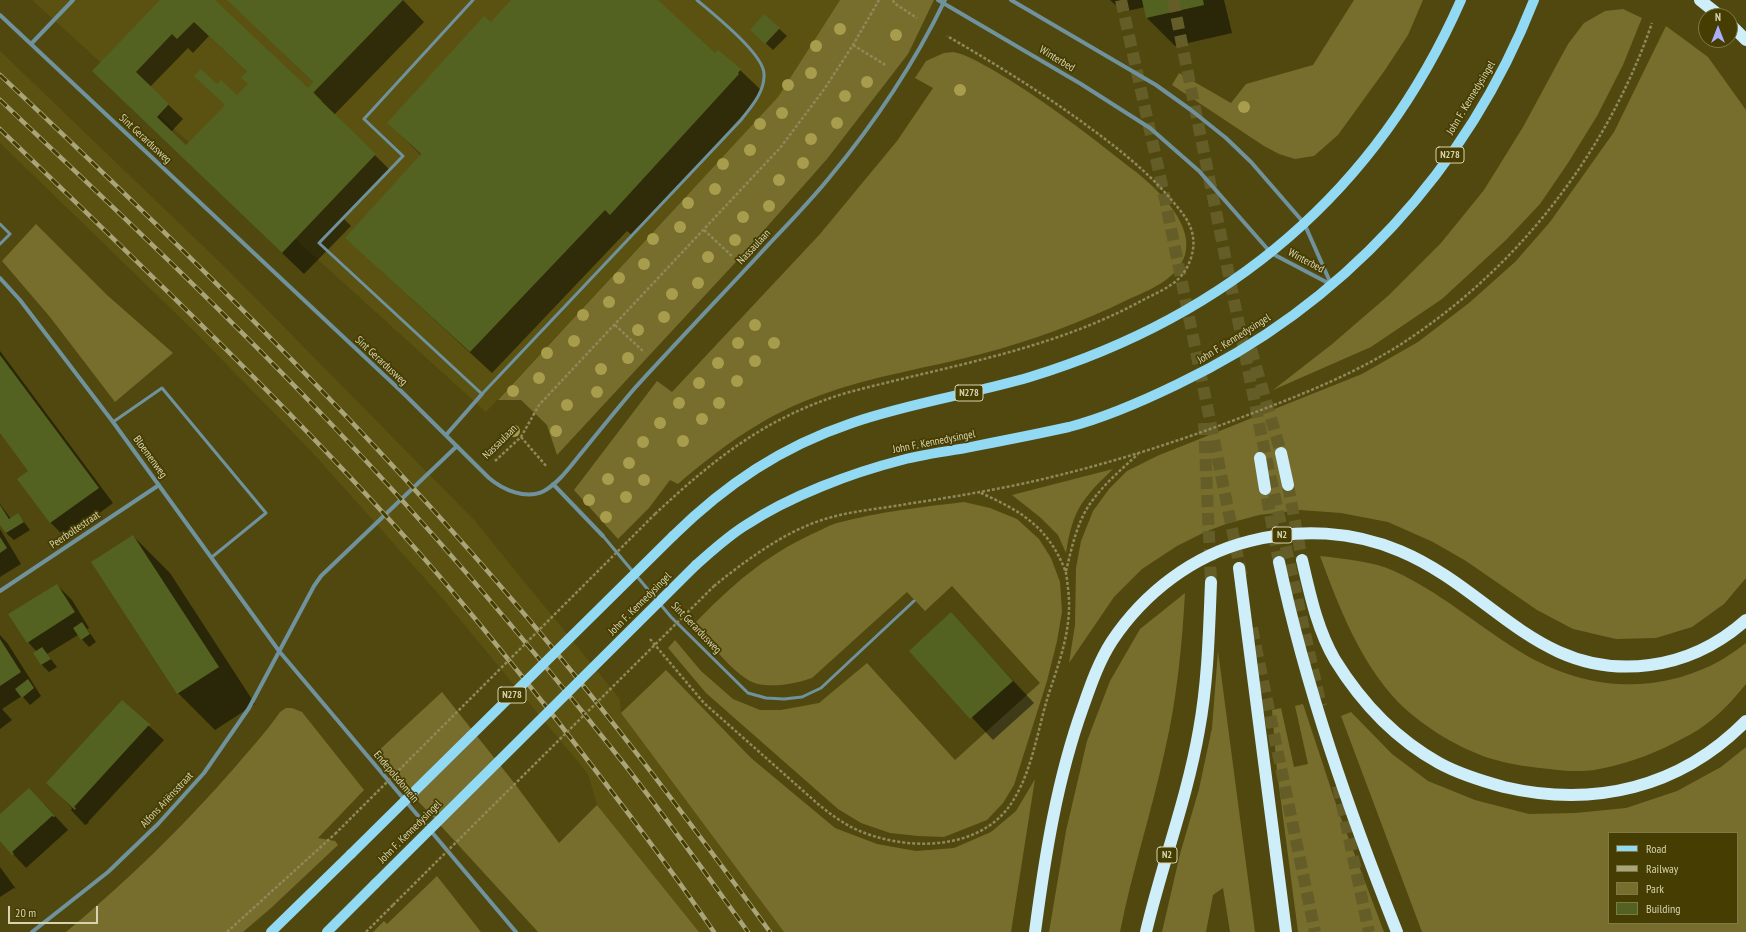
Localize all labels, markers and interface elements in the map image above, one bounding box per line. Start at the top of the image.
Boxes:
north arrow [1698,8,1738,48]
text: N [1715,10,1721,24]
street label: Winterbed [1037,43,1077,75]
street label: John F. Kennedysingel [1444,59,1498,137]
street label: Sint Gerardusweg [116,111,174,167]
road number: N278 [1436,147,1464,163]
street label: Nassaulaan [734,227,774,267]
street label: Winterbed [1286,246,1326,276]
street label: John F. Kennedysingel [1195,311,1273,367]
street label: Sint Gerardusweg [352,333,410,389]
road number: N278 [955,385,983,401]
street label: Nassaulaan [480,422,520,462]
street label: John F. Kennedysingel [892,428,976,456]
street label: Bloemenweg [130,433,170,481]
street label: Peerboltestraat [47,508,103,552]
road number: N2 [1272,527,1292,543]
street label: John F. Kennedysingel [606,570,674,638]
street label: Sint Gerardusweg [668,599,724,657]
road number: N278 [498,687,526,703]
street label: Endepolsdomein [371,749,421,805]
street label: Alfons Ariënsstraat [138,769,196,831]
street label: John F. Kennedysingel [376,798,444,866]
legend [1608,832,1738,924]
text: Road [1646,841,1666,856]
road number: N2 [1157,847,1177,863]
text: Railway [1646,861,1678,876]
text: Park [1646,881,1664,896]
scale bar [10,898,100,924]
text: Building [1646,901,1681,916]
text: 20 m [15,905,36,920]

